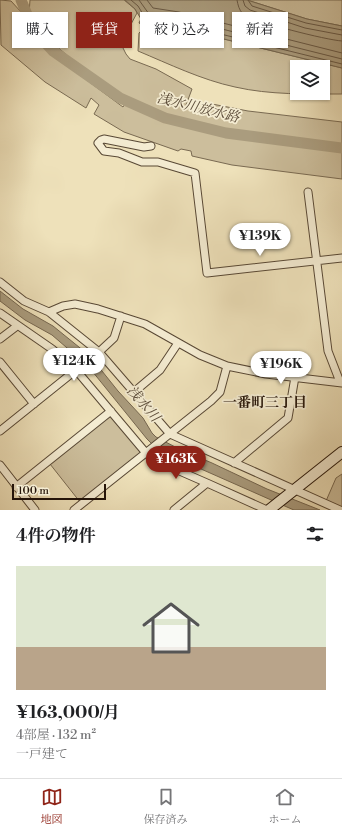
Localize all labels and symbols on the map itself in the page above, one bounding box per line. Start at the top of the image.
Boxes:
water label: 浅水川放水路 [155,89,242,127]
pin: ¥139K [232,223,288,257]
pin: ¥124K [46,348,102,382]
pin: ¥196K [253,351,309,385]
water label: 浅水川 [122,382,165,427]
district label: 一番町三丁目 [223,394,307,412]
pin: ¥163K [148,446,204,480]
scale bar [12,482,106,501]

